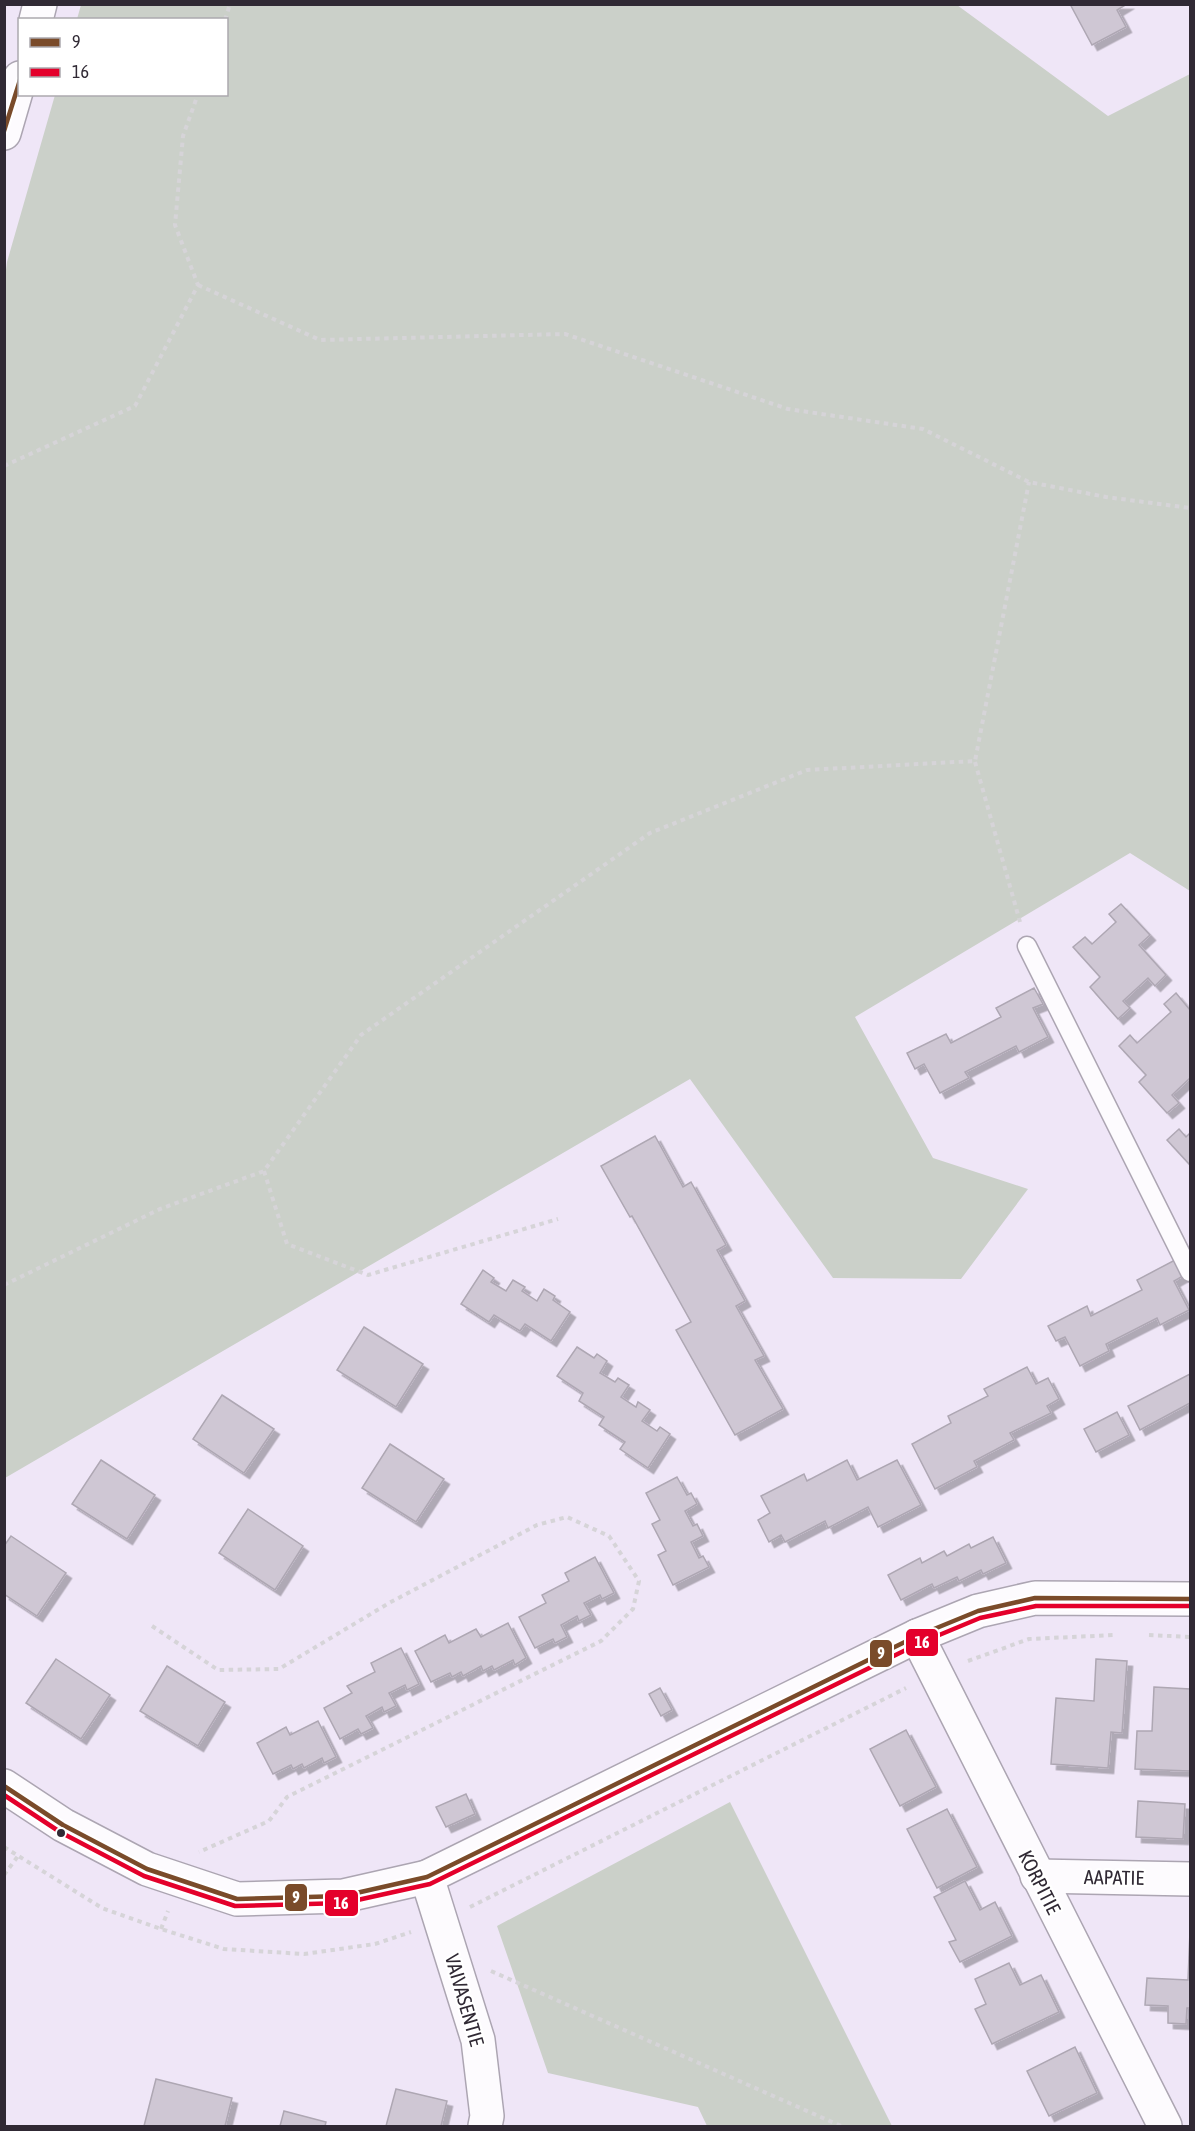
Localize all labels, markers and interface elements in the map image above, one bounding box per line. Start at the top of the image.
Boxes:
legend [18,18,228,96]
text: 9 [72,31,80,52]
text: 16 [72,61,89,82]
line badge: 16 [905,1628,939,1657]
text: 16 [914,1633,930,1651]
line badge: 9 [869,1639,893,1668]
text: 9 [877,1644,885,1662]
unlabelled marker [55,1827,67,1839]
street label: KORPITIE [1014,1846,1066,1918]
street label: AAPATIE [1084,1865,1145,1889]
line badge: 9 [284,1883,308,1912]
text: 9 [292,1888,300,1906]
line badge: 16 [324,1889,359,1917]
text: 16 [333,1894,349,1912]
street label: VAIVASENTIE [441,1951,489,2049]

